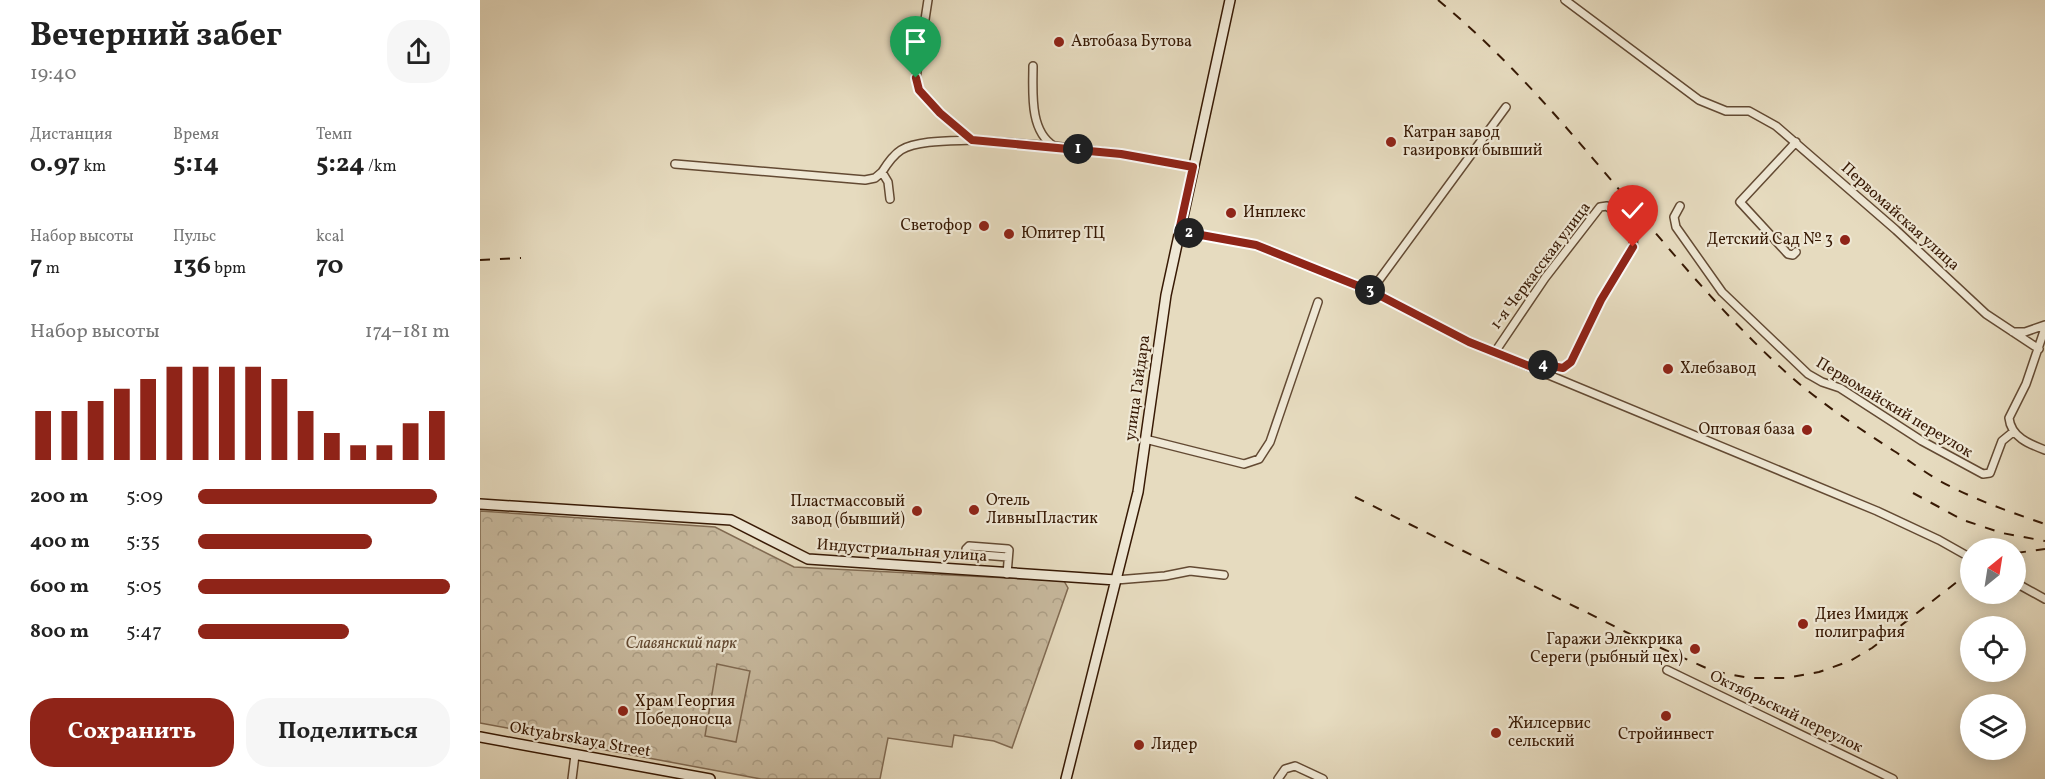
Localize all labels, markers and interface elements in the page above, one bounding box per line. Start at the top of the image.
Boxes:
text: Вечерний забег [30,14,282,60]
pin [890,16,941,78]
button: share [387,20,450,83]
icon: arrive [899,25,932,58]
place label: Автобаза Бутова [1071,31,1192,53]
marker: Автобаза Бутова [1052,35,1066,49]
text: 19:40 [30,60,76,88]
place label: Катран завод газировки бывший [1403,122,1543,162]
text: Дистанция [30,124,112,146]
text: Время [173,124,219,146]
text: Темп [316,124,352,146]
pin: 1 [1063,134,1093,164]
marker: Катран завод газировки бывший [1384,135,1398,149]
text: 1 [1075,138,1081,160]
text: 0.97 [30,146,80,182]
text: 5:14 [173,146,219,182]
text: 5:24 [316,146,365,182]
text: km [80,156,106,178]
text: /km [365,156,397,178]
street label: Первомайская улица [1836,158,1964,276]
pin [1607,185,1658,247]
icon: check [1616,194,1649,227]
street label: 1-я Черкасская улица [1486,198,1596,334]
place label: Инплекс [1243,202,1306,224]
marker: Инплекс [1224,206,1238,220]
place label: Светофор [901,215,972,237]
pin: 2 [1174,218,1204,248]
marker: Светофор [977,219,991,233]
text: 2 [1185,222,1193,244]
place label: Юпитер ТЦ [1021,223,1105,245]
text: Набор высоты [30,226,134,248]
text: Пульс [173,226,216,248]
text: kcal [316,226,344,248]
marker: Юпитер ТЦ [1002,227,1016,241]
place label: Детский Сад № 3 [1707,229,1833,251]
marker: Детский Сад № 3 [1838,233,1852,247]
text: 7 [30,248,42,284]
text: 136 [173,248,211,284]
text: 70 [316,248,344,284]
text: m [42,258,60,280]
text: bpm [211,258,246,280]
pin: 3 [1355,275,1385,305]
text: 3 [1366,279,1374,301]
text: Набор высоты [30,318,160,346]
text: 174–181 m [365,318,450,346]
street label: улица Гайдара [1120,333,1156,443]
pin: 4 [1528,350,1558,380]
street label: Первомайский переулок [1811,352,1977,464]
text: 4 [1538,354,1548,376]
place label: Хлебзавод [1680,358,1756,380]
marker: Хлебзавод [1661,362,1675,376]
place label: Оптовая база [1699,419,1795,441]
marker: Оптовая база [1800,423,1814,437]
text: 200 m [30,483,88,511]
text: 5:09 [126,483,163,511]
place label: Отель ЛивныПластик [986,490,1098,530]
place label: Пластмассовый завод (бывший) [790,491,905,531]
marker: Отель ЛивныПластик [967,503,981,517]
marker: Пластмассовый завод (бывший) [910,504,924,518]
text: 400 m [30,528,90,556]
text: 5:35 [126,528,160,556]
street label: Индустриальная улица [816,534,988,568]
north arrow [1960,538,2026,604]
map controls [1960,538,2026,760]
text: 600 m [30,573,89,601]
text: 5:05 [126,573,162,601]
place label: Диез Имидж полиграфия [1815,604,1909,644]
button: locate [1960,616,2026,682]
marker: Диез Имидж полиграфия [1796,617,1810,631]
text: 800 m [30,618,89,646]
text: 5:47 [126,618,162,646]
place label: Гаражи Элеккрика Сереги (рыбный цех) [1530,629,1683,669]
park label: Славянский парк [626,633,737,655]
marker: Гаражи Элеккрика Сереги (рыбный цех) [1688,642,1702,656]
street label: Октябрьский переулок [1706,665,1867,759]
place label: Храм Георгия Победоносца [635,691,735,731]
button: layers [1960,694,2026,760]
button: Сохранить [30,698,234,767]
button: Поделиться [246,698,450,767]
marker: Храм Георгия Победоносца [616,704,630,718]
marker: Стройинвест [1659,709,1673,723]
place label: Жилсервис сельский [1508,713,1591,753]
street label: Oktyabrskaya Street [508,717,653,763]
place label: Стройинвест [1618,724,1714,746]
marker: Жилсервис сельский [1489,726,1503,740]
place label: Лидер [1151,734,1197,756]
marker: Лидер [1132,738,1146,752]

